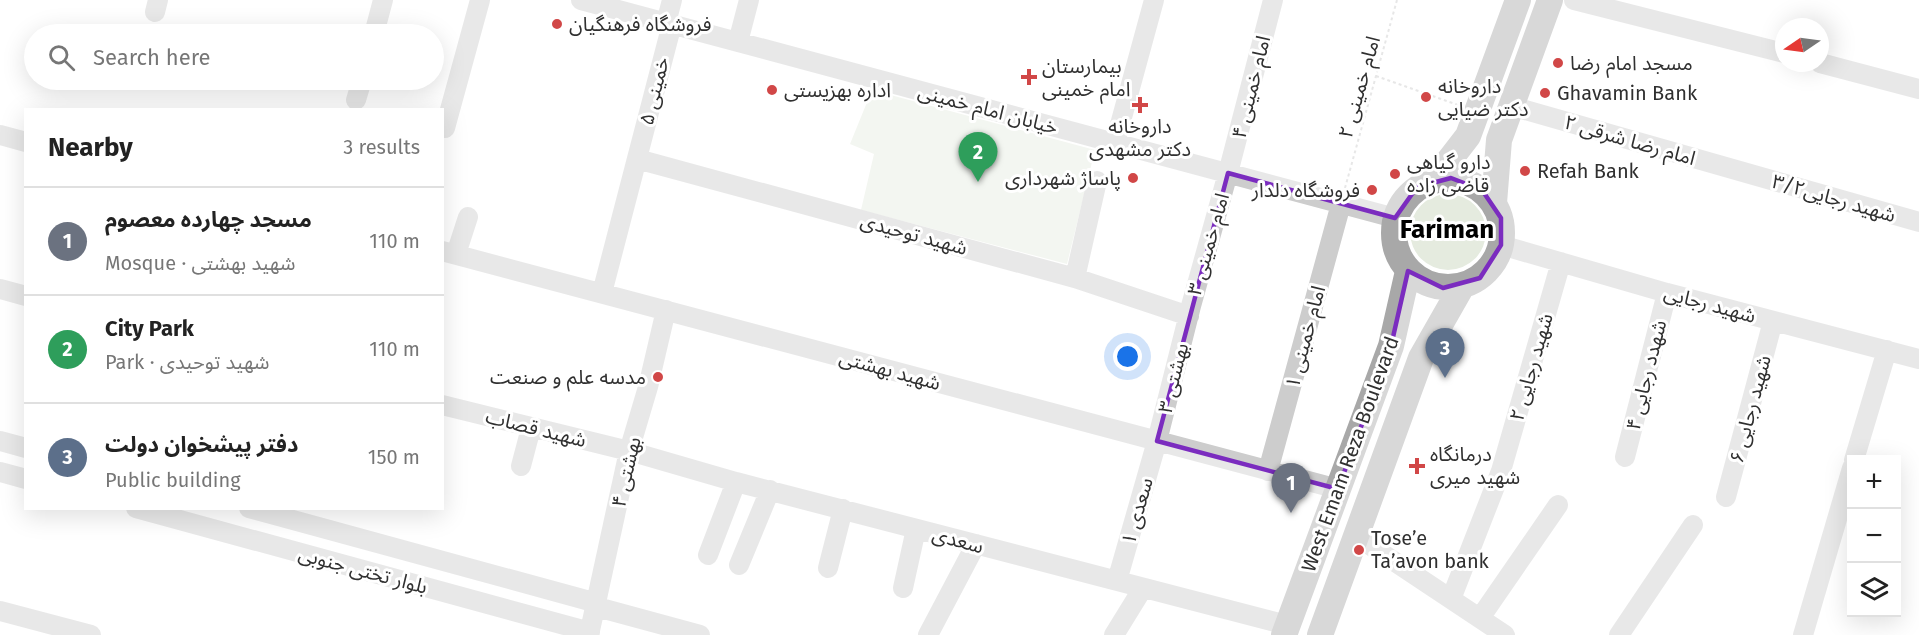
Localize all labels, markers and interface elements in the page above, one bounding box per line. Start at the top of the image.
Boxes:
place label: فروشگاه فرهنگیان [569,12,711,36]
marker: فروشگاه فرهنگیان [550,17,564,31]
north arrow [1775,18,1829,72]
search box [24,24,444,90]
street label: امام خمینی ۴ [1227,33,1278,142]
street label: امام خمینی ۲ [1333,33,1388,142]
icon: search [45,41,78,74]
text: Search here [93,44,211,71]
place label: مسجد امام رضا [1570,51,1693,78]
place label: بیمارستان امام خمینی [1042,54,1130,104]
street label: خمینی ۵ [634,55,674,127]
marker: مسجد امام رضا [1551,56,1565,70]
marker: بیمارستان امام خمینی [1020,68,1038,86]
place label: داروخانه دکتر ضیایی [1438,74,1529,121]
place label: اداره بهزیستی [784,78,891,102]
street label: خیابان امام خمینی [915,79,1061,142]
place label: Ghavamin Bank [1557,81,1698,105]
marker: اداره بهزیستی [765,83,779,97]
marker: Ghavamin Bank [1538,86,1552,100]
marker: داروخانه دکتر ضیایی [1419,90,1433,104]
marker: داروخانه دکتر مشهدی [1133,98,1147,112]
street label: امام رضا شرقی ۲ [1561,110,1698,173]
place label: داروخانه دکتر مشهدی [1089,114,1191,161]
text: Nearby [48,132,133,163]
pin: 2 [958,132,998,182]
text: 3 results [343,135,420,159]
place label: دارو گیاهی قاضی زاده [1407,150,1491,197]
place label: Refah Bank [1537,159,1640,183]
marker: Refah Bank [1518,164,1532,178]
place label: پاساژ شهرداری [1005,166,1121,191]
marker: دارو گیاهی قاضی زاده [1388,167,1402,181]
street label: شهید رجایی۳/۲ [1769,169,1899,227]
marker: پاساژ شهرداری [1126,171,1140,185]
place label: فروشگاه دلدار [1251,178,1360,202]
marker: فروشگاه دلدار [1365,183,1379,197]
street label: امام خمینی ۳ [1182,190,1237,299]
text: مسجد چهارده معصوم [105,206,312,233]
street label: شهید توحیدی [858,208,970,260]
district label: Fariman [1400,214,1494,245]
text: 1 [63,229,72,253]
text: 110 m [369,229,420,253]
text: Mosque · شهید بهشتی [105,251,295,275]
street label: شهید رجایی [1661,280,1759,328]
street label: امام خمینی ۱ [1280,283,1333,392]
street label: شهید رجایی ۲ [1504,310,1558,424]
text: City Park [105,315,194,342]
street label: شهدد رجایی ۴ [1621,317,1671,433]
pin: 3 [1426,328,1464,378]
street label: West Emam Reza Boulevard [1296,333,1404,575]
text: 2 [62,337,73,361]
text: 110 m [369,337,420,361]
street label: بهشتی ۳ [1153,340,1193,416]
your location [1113,342,1142,371]
street label: شهید بهشتی [837,345,943,395]
text: Park · شهید توحیدی [105,350,270,374]
street label: شهید رجایی ۶ [1724,352,1776,466]
place label: مدسه علم و صنعت [490,365,646,392]
marker: مدسه علم و صنعت [651,370,665,384]
street label: شهید قصاب [483,404,589,452]
text: دفتر پیشخوان دولت [105,431,298,458]
street label: بهشتی ۴ [606,434,646,510]
place label: درمانگاه شهید میری [1430,442,1520,489]
text: 3 [62,445,73,469]
text: 150 m [368,445,420,469]
map controls [1847,455,1901,617]
button: + [1847,455,1901,509]
marker: درمانگاه شهید میری [1408,457,1426,475]
pin: 1 [1272,464,1310,513]
text: Public building [105,468,241,492]
street label: سعدی ۱ [1116,475,1158,547]
button: − [1847,509,1901,563]
street label: سعدی [930,522,986,558]
place label: Tose’e Ta’avon bank [1371,526,1490,573]
street label: بلوار تختی جنوبی [296,541,430,599]
marker: Tose’e Ta’avon bank [1352,543,1366,557]
button: layers [1847,563,1901,617]

